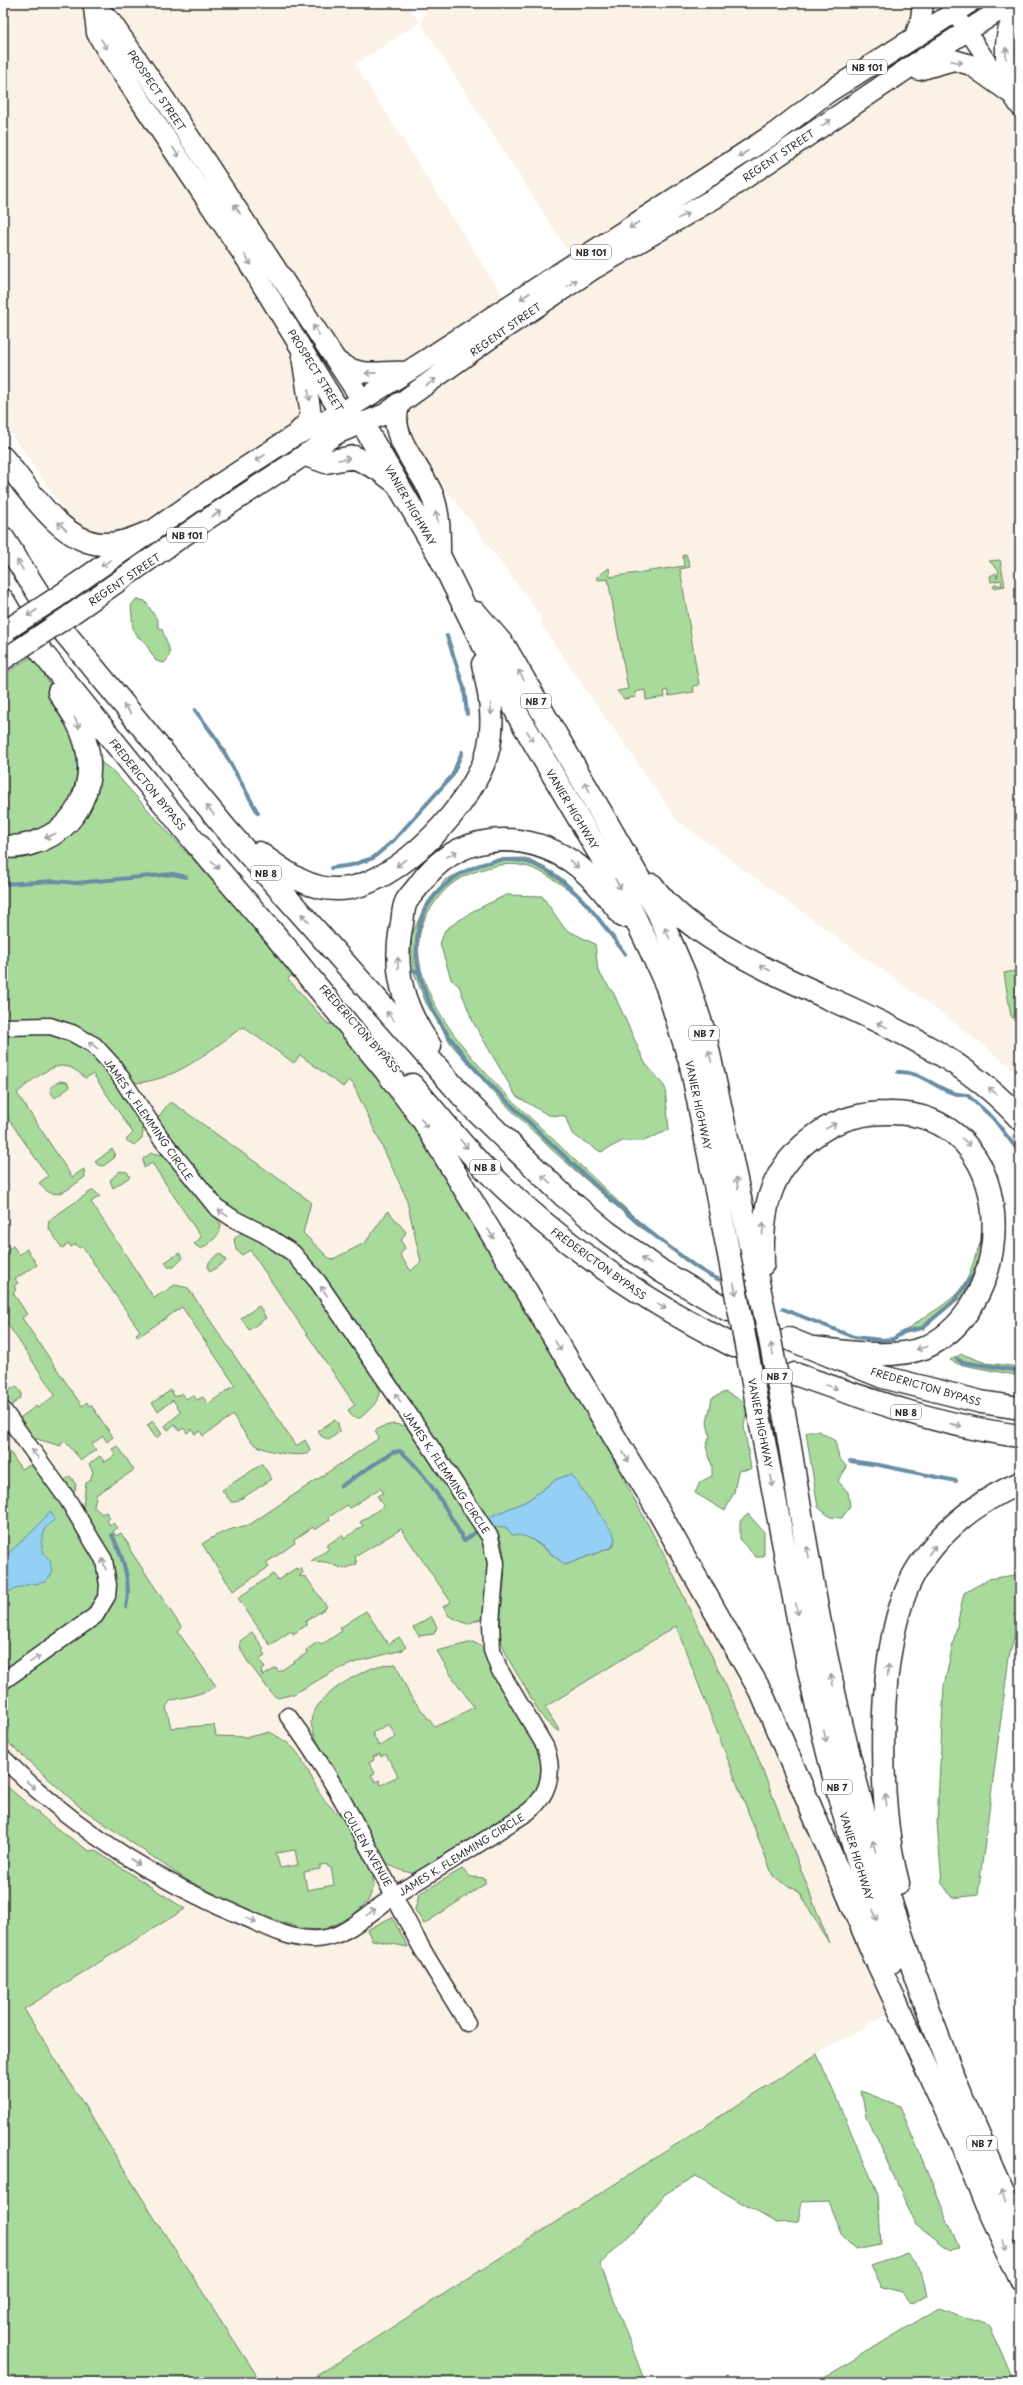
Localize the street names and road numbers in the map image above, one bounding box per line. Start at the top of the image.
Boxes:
street label: PROSPECT STREET [124,46,190,134]
road number: NB 101 [847,60,887,74]
street label: REGENT STREET [739,125,817,185]
road number: NB 101 [571,245,611,259]
street label: REGENT STREET [466,299,544,359]
street label: PROSPECT STREET [284,326,348,414]
street label: VANIER HIGHWAY [382,462,441,549]
road number: NB 101 [167,528,207,542]
street label: REGENT STREET [85,549,163,609]
road number: NB 7 [521,694,551,708]
street label: FREDERICTON BYPASS [106,735,190,833]
street label: VANIER HIGHWAY [543,766,603,852]
road number: NB 8 [251,866,281,880]
street label: FREDERICTON BYPASS [316,980,404,1076]
road number: NB 7 [689,1026,719,1040]
street label: JAMES K. FLEMMING CIRCLE [101,1055,197,1183]
street label: VANIER HIGHWAY [682,1059,716,1152]
road number: NB 8 [470,1160,500,1174]
street label: FREDERICTON BYPASS [548,1223,650,1303]
street label: FREDERICTON BYPASS [869,1363,983,1409]
road number: NB 7 [762,1369,792,1383]
street label: VANIER HIGHWAY [745,1377,777,1470]
road number: NB 8 [891,1405,921,1419]
street label: JAMES K. FLEMMING CIRCLE [400,1407,494,1537]
road number: NB 7 [822,1780,852,1794]
street label: CULLEN AVENUE [340,1807,396,1889]
street label: JAMES K. FLEMMING CIRCLE [395,1809,527,1899]
street label: VANIER HIGHWAY [837,1810,878,1902]
road number: NB 7 [967,2136,997,2150]

